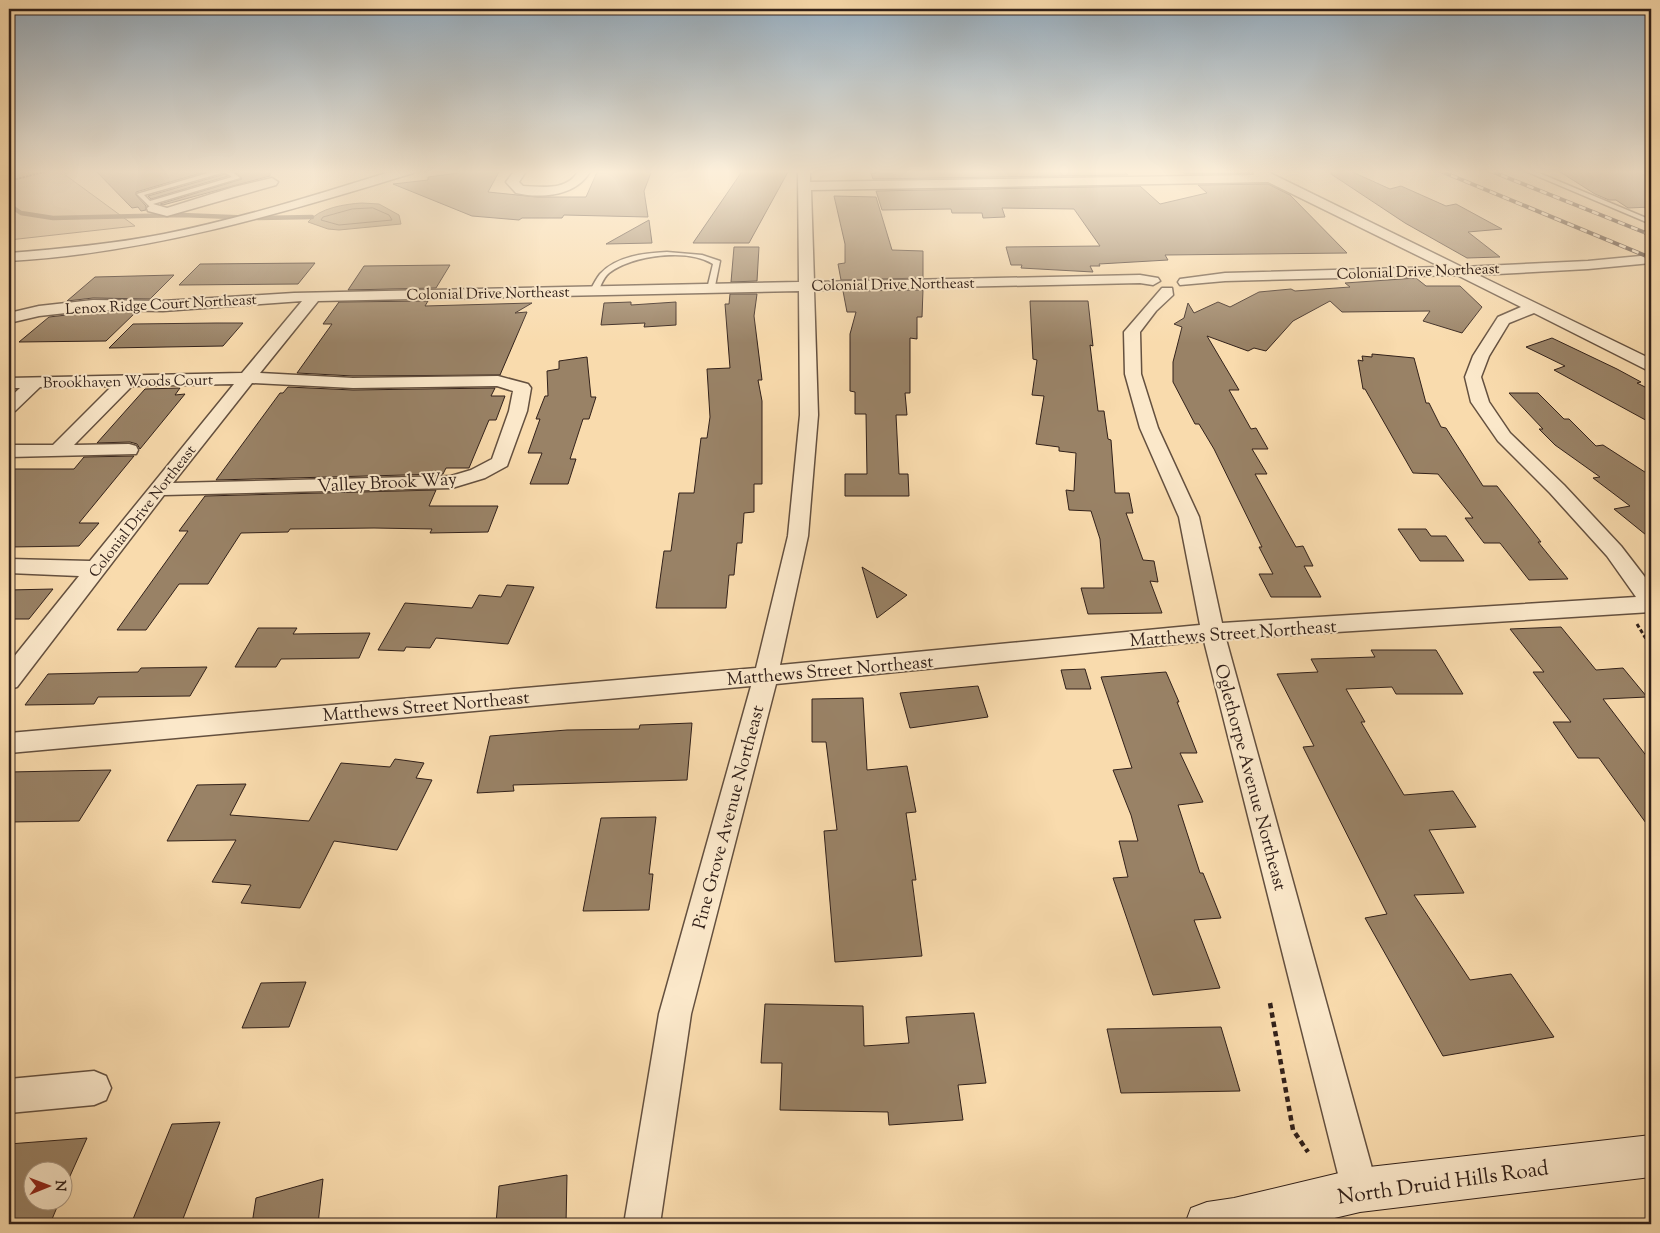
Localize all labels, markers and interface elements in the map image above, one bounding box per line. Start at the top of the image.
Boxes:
street label: Colonial Drive Northeast [1336,259,1500,286]
street label: Colonial Drive Northeast [811,274,975,297]
street label: Colonial Drive Northeast [406,283,570,306]
street label: Lenox Ridge Court Northeast [65,290,257,321]
street label: Brookhaven Woods Court [43,371,213,394]
street label: Colonial Drive Northeast [85,441,202,583]
street label: Valley Brook Way [317,467,458,501]
street label: Matthews Street Northeast [1129,615,1337,655]
street label: Matthews Street Northeast [726,650,935,694]
street label: Oglethorpe Avenue Northeast [1206,661,1292,894]
street label: Matthews Street Northeast [322,686,531,730]
street label: Pine Grove Avenue Northeast [688,703,772,932]
street label: North Druid Hills Road [1336,1154,1551,1214]
north arrow [22,1160,72,1210]
text: N [49,1180,69,1192]

